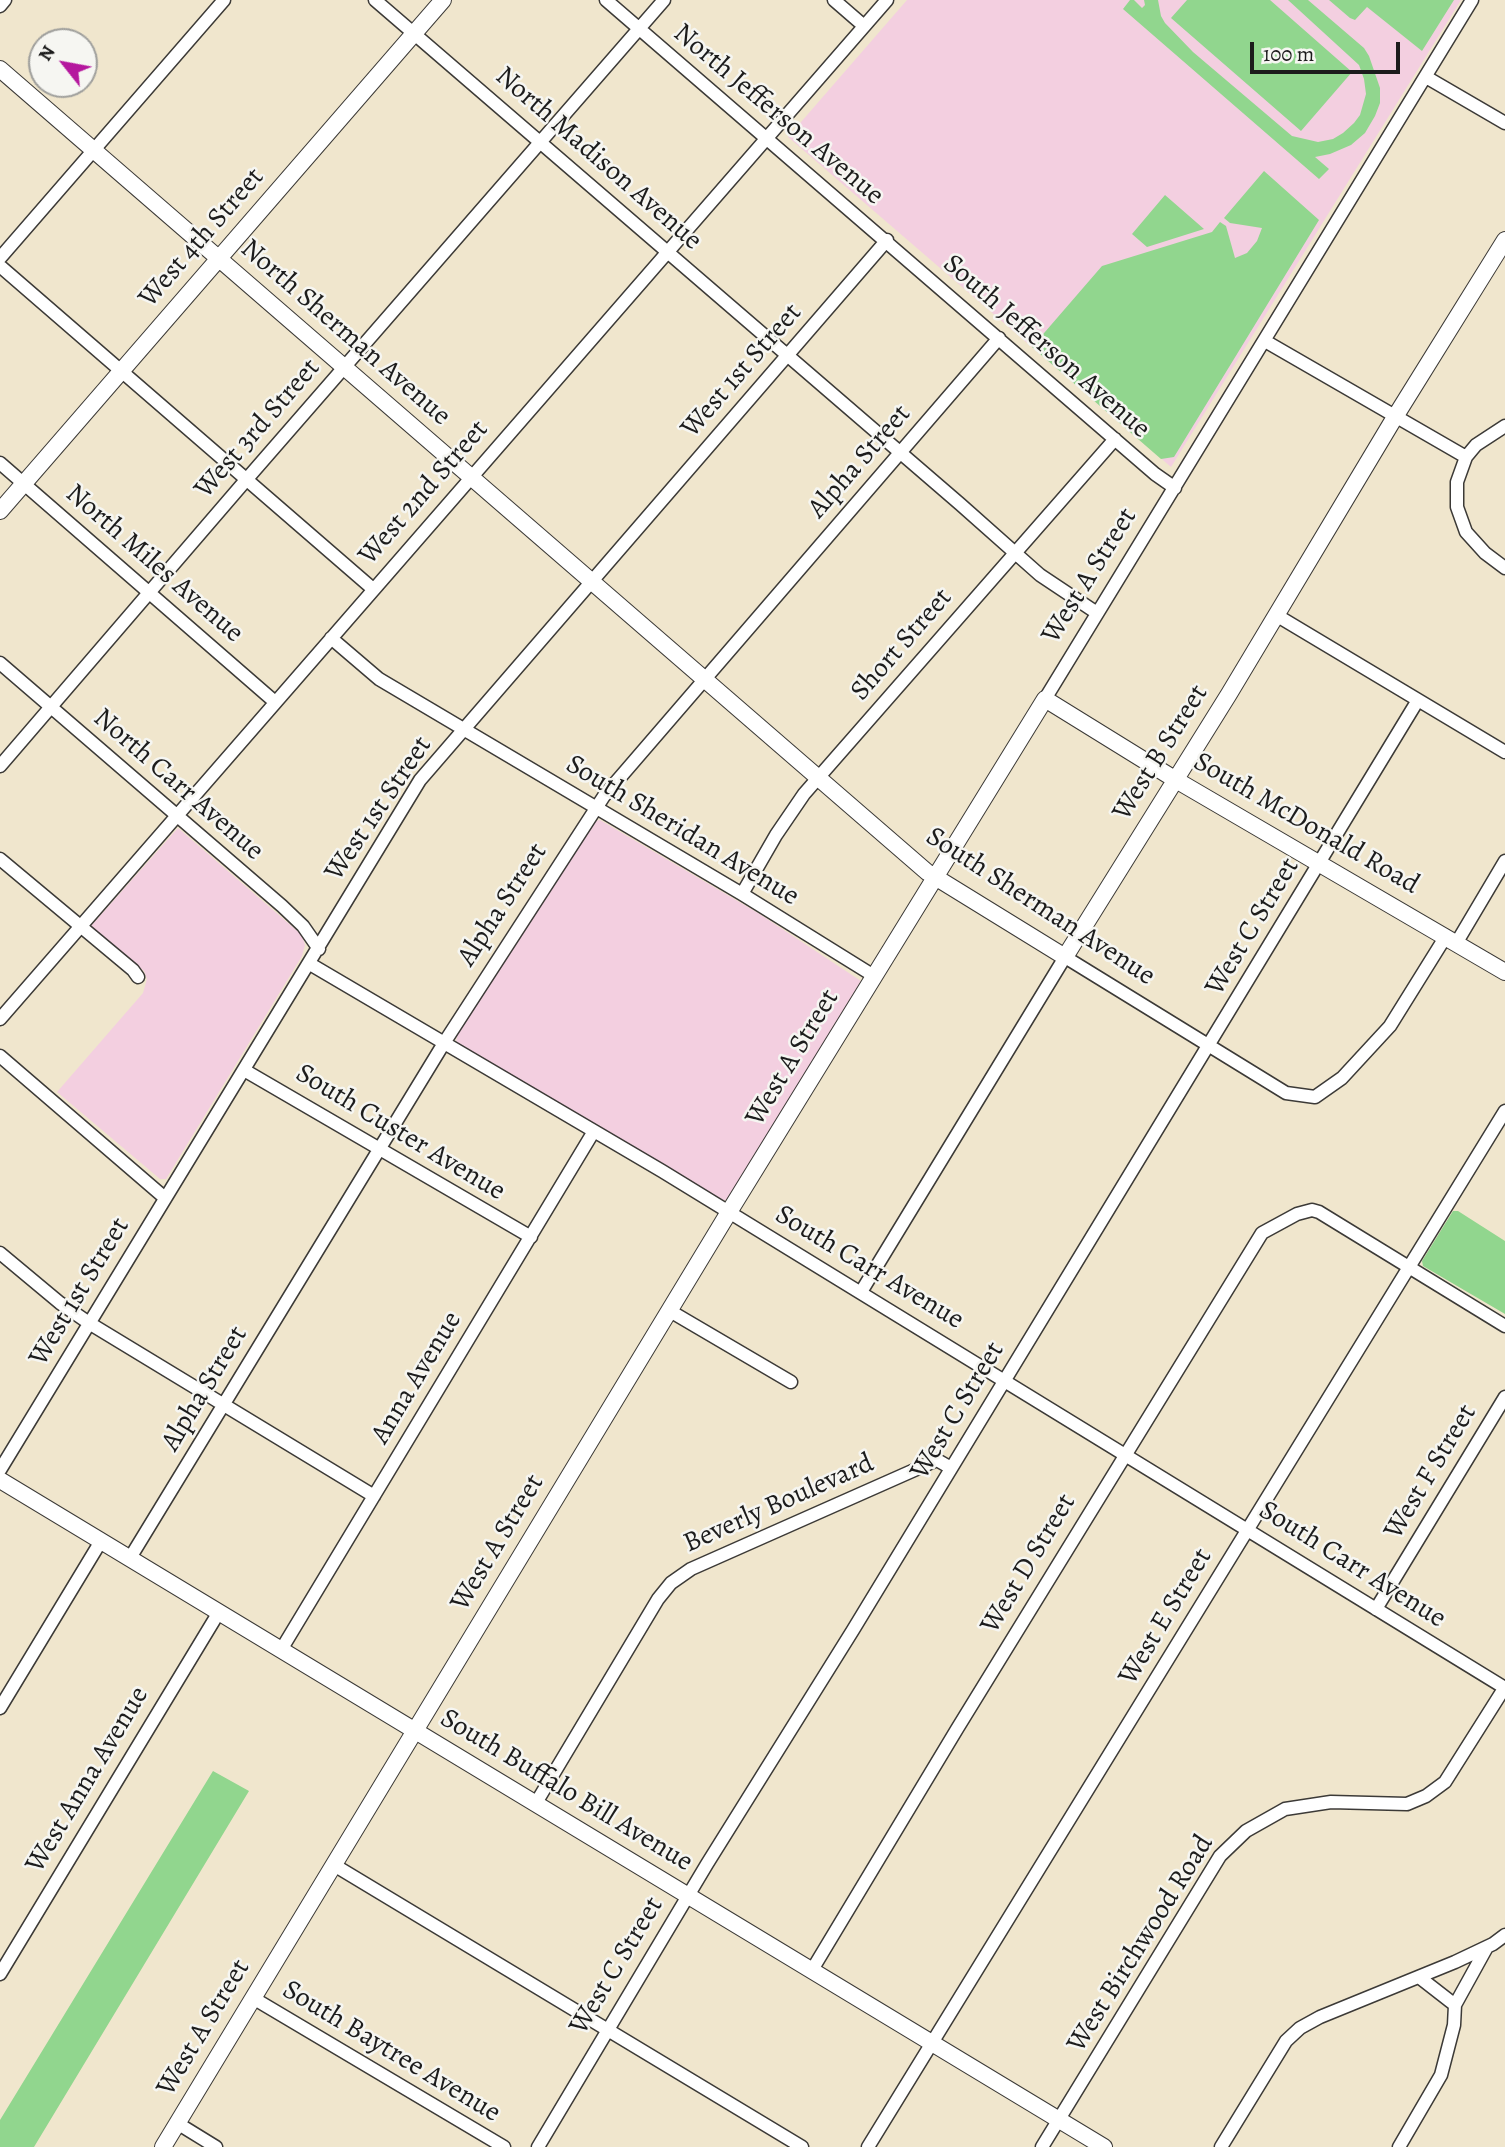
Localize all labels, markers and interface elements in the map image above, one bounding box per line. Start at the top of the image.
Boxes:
street label: North Jefferson Avenue [666,17,890,213]
north arrow [28,28,98,98]
scale bar [1253,28,1404,72]
text: 100 m [1263,40,1314,68]
text: N [32,41,61,66]
street label: North Madison Avenue [488,60,708,258]
street label: West 4th Street [132,161,272,315]
street label: North Sherman Avenue [233,233,457,433]
street label: South Jefferson Avenue [936,248,1156,446]
street label: West 1st Street [675,297,809,445]
street label: West 3rd Street [188,352,328,506]
street label: Alpha Street [801,398,919,526]
street label: West 2nd Street [352,414,496,572]
street label: North Miles Avenue [58,478,250,650]
street label: West A Street [1035,502,1145,650]
street label: Short Street [844,582,960,708]
street label: West B Street [1106,679,1216,827]
street label: North Carr Avenue [86,702,270,868]
street label: West 1st Street [318,730,440,888]
street label: South McDonald Road [1187,746,1425,902]
street label: South Sheridan Avenue [559,748,805,914]
street label: South Sherman Avenue [919,820,1161,994]
street label: Alpha Street [451,837,555,973]
street label: West C Street [1199,852,1307,1002]
street label: West A Street [739,984,847,1132]
street label: South Custer Avenue [289,1057,511,1209]
street label: South Carr Avenue [769,1198,969,1338]
street label: West 1st Street [23,1212,137,1372]
street label: Anna Avenue [364,1306,470,1450]
street label: Alpha Street [155,1320,255,1458]
street label: West C Street [904,1336,1012,1486]
street label: West F Street [1378,1398,1484,1546]
street label: Beverly Boulevard [679,1447,879,1561]
street label: West A Street [444,1469,552,1617]
street label: West D Street [974,1488,1084,1640]
street label: South Carr Avenue [1252,1494,1452,1636]
street label: West E Street [1112,1543,1220,1691]
street label: West Anna Avenue [19,1681,157,1879]
street label: South Buffalo Bill Avenue [434,1702,698,1880]
street label: West Birchwood Road [1061,1829,1221,2059]
street label: West C Street [563,1891,671,2041]
street label: West A Street [150,1954,258,2102]
street label: South Baytree Avenue [276,1974,506,2130]

